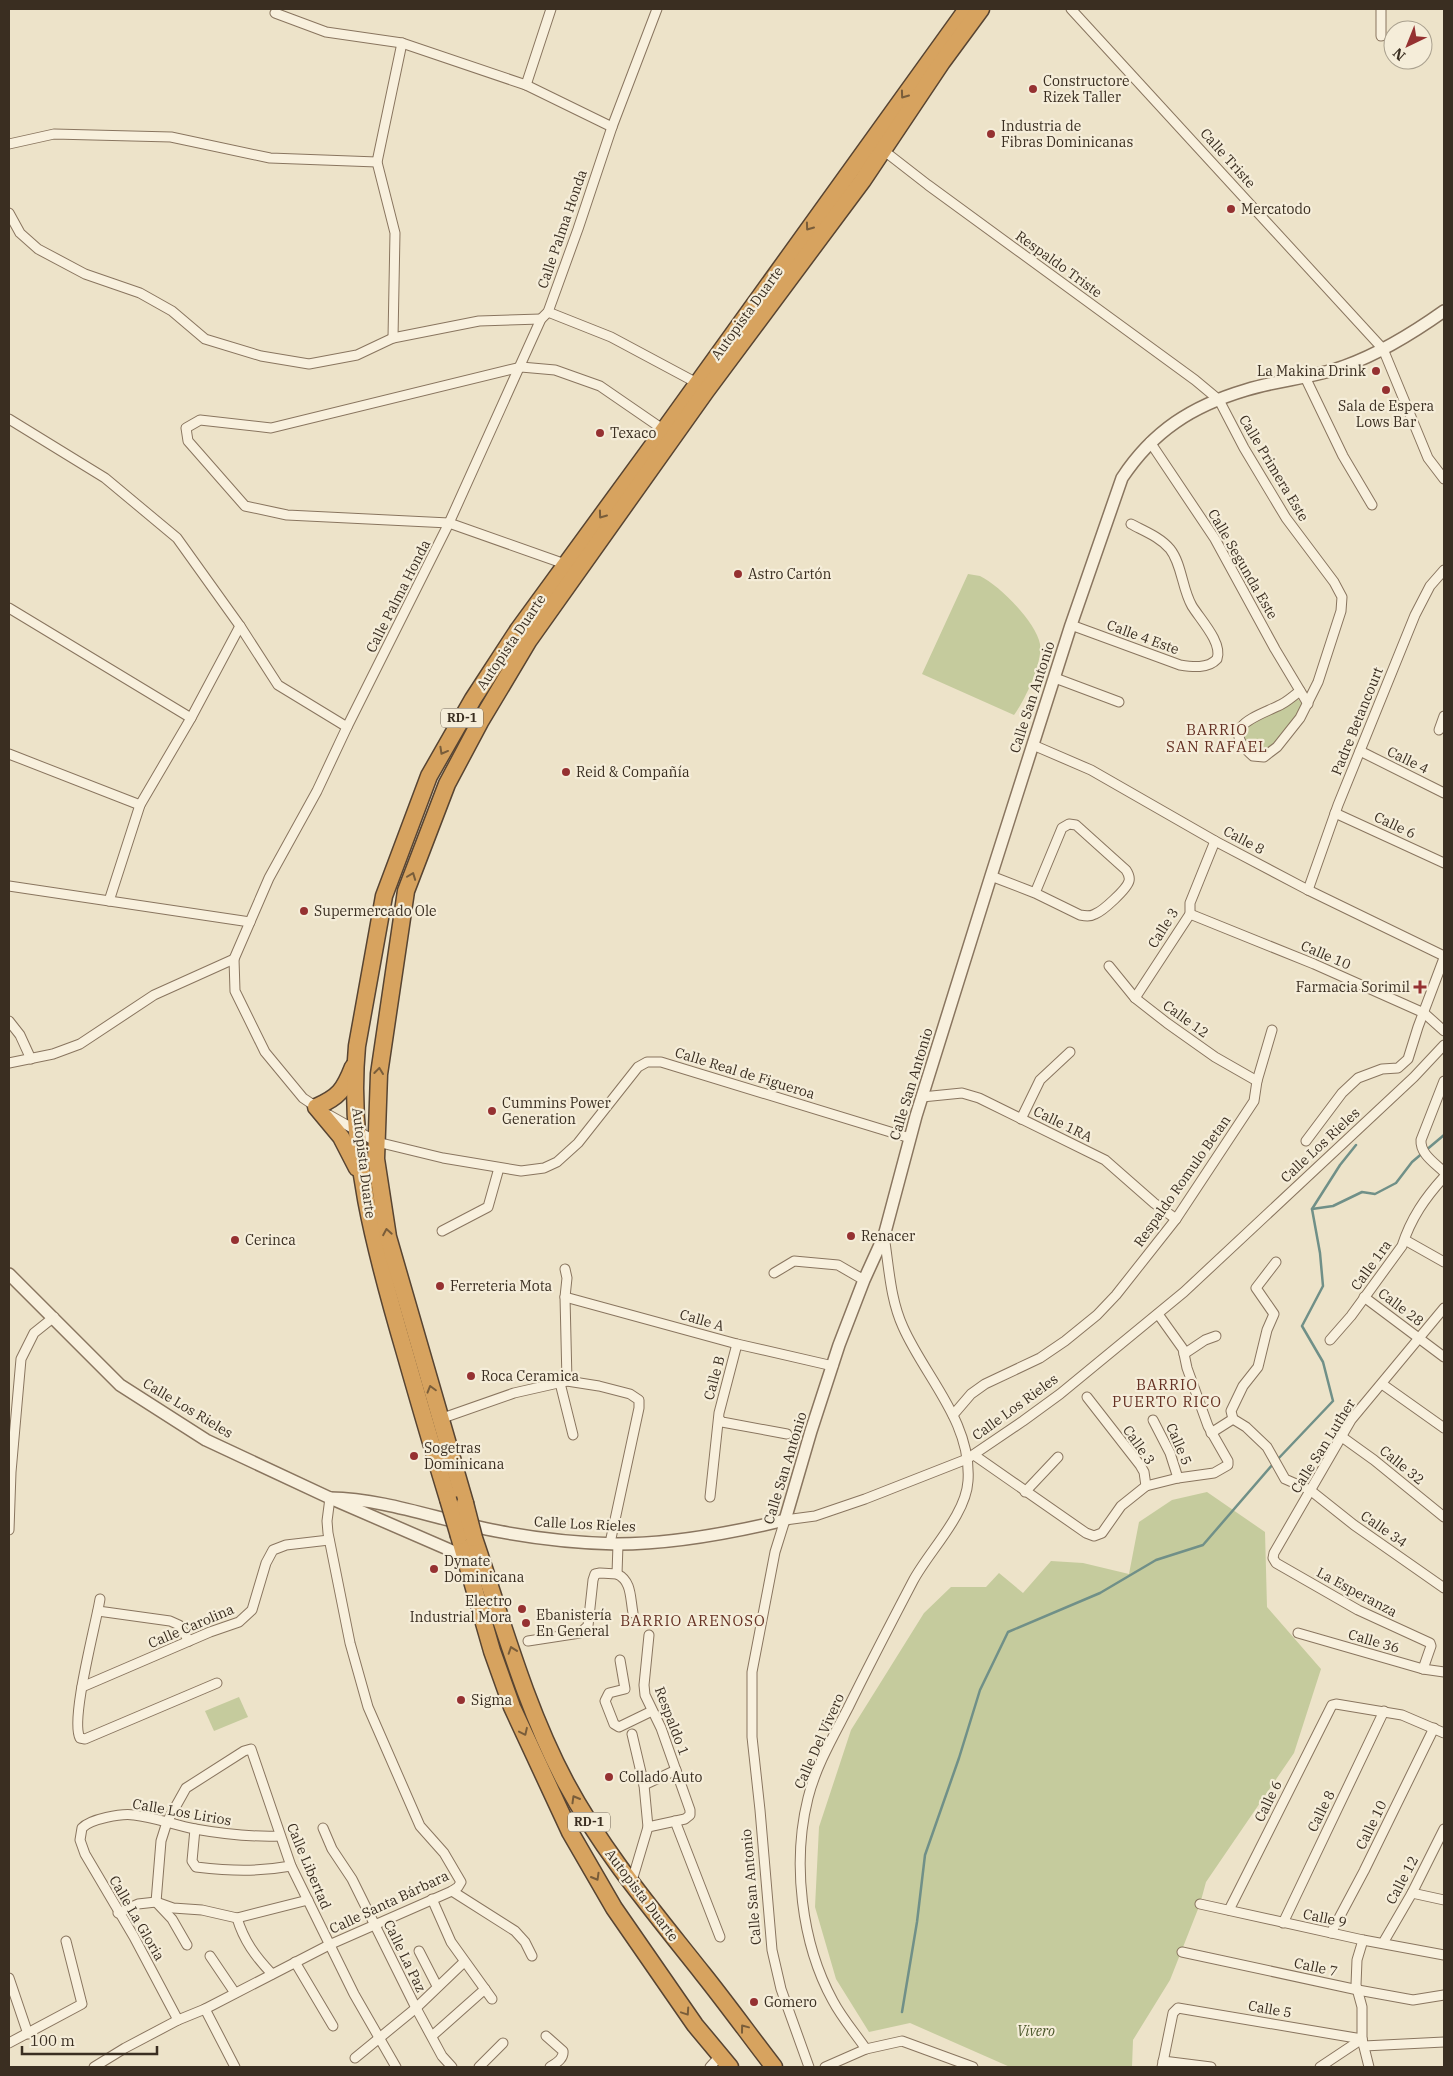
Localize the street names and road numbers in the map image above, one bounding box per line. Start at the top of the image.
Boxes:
street label: Calle Triste [1196,124,1260,192]
street label: Calle Palma Honda [533,167,591,291]
street label: Respaldo Triste [1012,227,1106,301]
street label: Autopista Duarte [707,263,787,363]
street label: Calle Primera Este [1235,411,1313,525]
street label: Calle Segunda Este [1204,506,1282,622]
street label: Calle Palma Honda [362,536,434,656]
street label: Autopista Duarte [472,591,550,693]
street label: Calle 4 Este [1104,616,1182,658]
street label: Calle San Antonio [1005,639,1059,755]
street label: Padre Betancourt [1327,664,1387,778]
road number: RD-1 [441,708,483,728]
street label: Calle 4 [1384,742,1432,778]
street label: Calle 6 [1371,808,1419,842]
street label: Calle 8 [1220,822,1268,858]
street label: Calle 3 [1144,905,1182,951]
street label: Calle 10 [1298,936,1354,974]
street label: Calle 12 [1159,996,1213,1042]
street label: Calle San Antonio [885,1026,937,1142]
street label: Calle Real de Figueroa [673,1043,818,1103]
street label: Calle 1RA [1031,1102,1096,1146]
street label: Calle Los Rieles [1277,1104,1364,1186]
street label: Autopista Duarte [348,1107,380,1219]
street label: Respaldo Romulo Betan [1130,1112,1234,1250]
street label: Calle 1ra [1347,1236,1396,1294]
street label: Calle 28 [1375,1284,1427,1330]
street label: Calle A [678,1305,727,1335]
street label: Calle B [699,1354,729,1402]
street label: Calle Los Rieles [968,1370,1062,1444]
street label: Calle Los Rieles [140,1374,236,1442]
street label: Calle San Luther [1287,1395,1360,1497]
street label: Calle San Antonio [759,1410,811,1526]
street label: Calle 5 [1162,1420,1196,1468]
street label: Calle 3 [1119,1422,1159,1468]
street label: Calle 32 [1376,1441,1428,1489]
street label: Calle 34 [1357,1507,1411,1551]
street label: Calle Los Rieles [534,1512,637,1536]
street label: La Esperanza [1314,1563,1401,1621]
street label: Calle Carolina [145,1600,237,1652]
street label: Calle 36 [1346,1625,1402,1657]
street label: Respaldo 1 [651,1684,693,1758]
street label: Calle Del Vivero [790,1690,848,1792]
street label: Calle 6 [1250,1777,1286,1825]
street label: Calle 8 [1303,1787,1339,1835]
street label: Calle Los Lirios [131,1794,233,1830]
street label: Calle 10 [1351,1797,1391,1853]
road number: RD-1 [568,1812,610,1831]
street label: Calle Libertad [283,1820,335,1912]
street label: Calle San Antonio [737,1828,765,1946]
street label: Autopista Duarte [601,1845,683,1945]
street label: Calle 12 [1382,1853,1422,1907]
street label: Calle Santa Bárbara [326,1866,452,1938]
street label: Calle La Gloria [105,1872,169,1964]
street label: Calle 9 [1302,1905,1348,1931]
street label: Calle La Paz [380,1917,430,1995]
street label: Calle 7 [1293,1954,1339,1980]
street label: Calle 5 [1247,1996,1293,2022]

